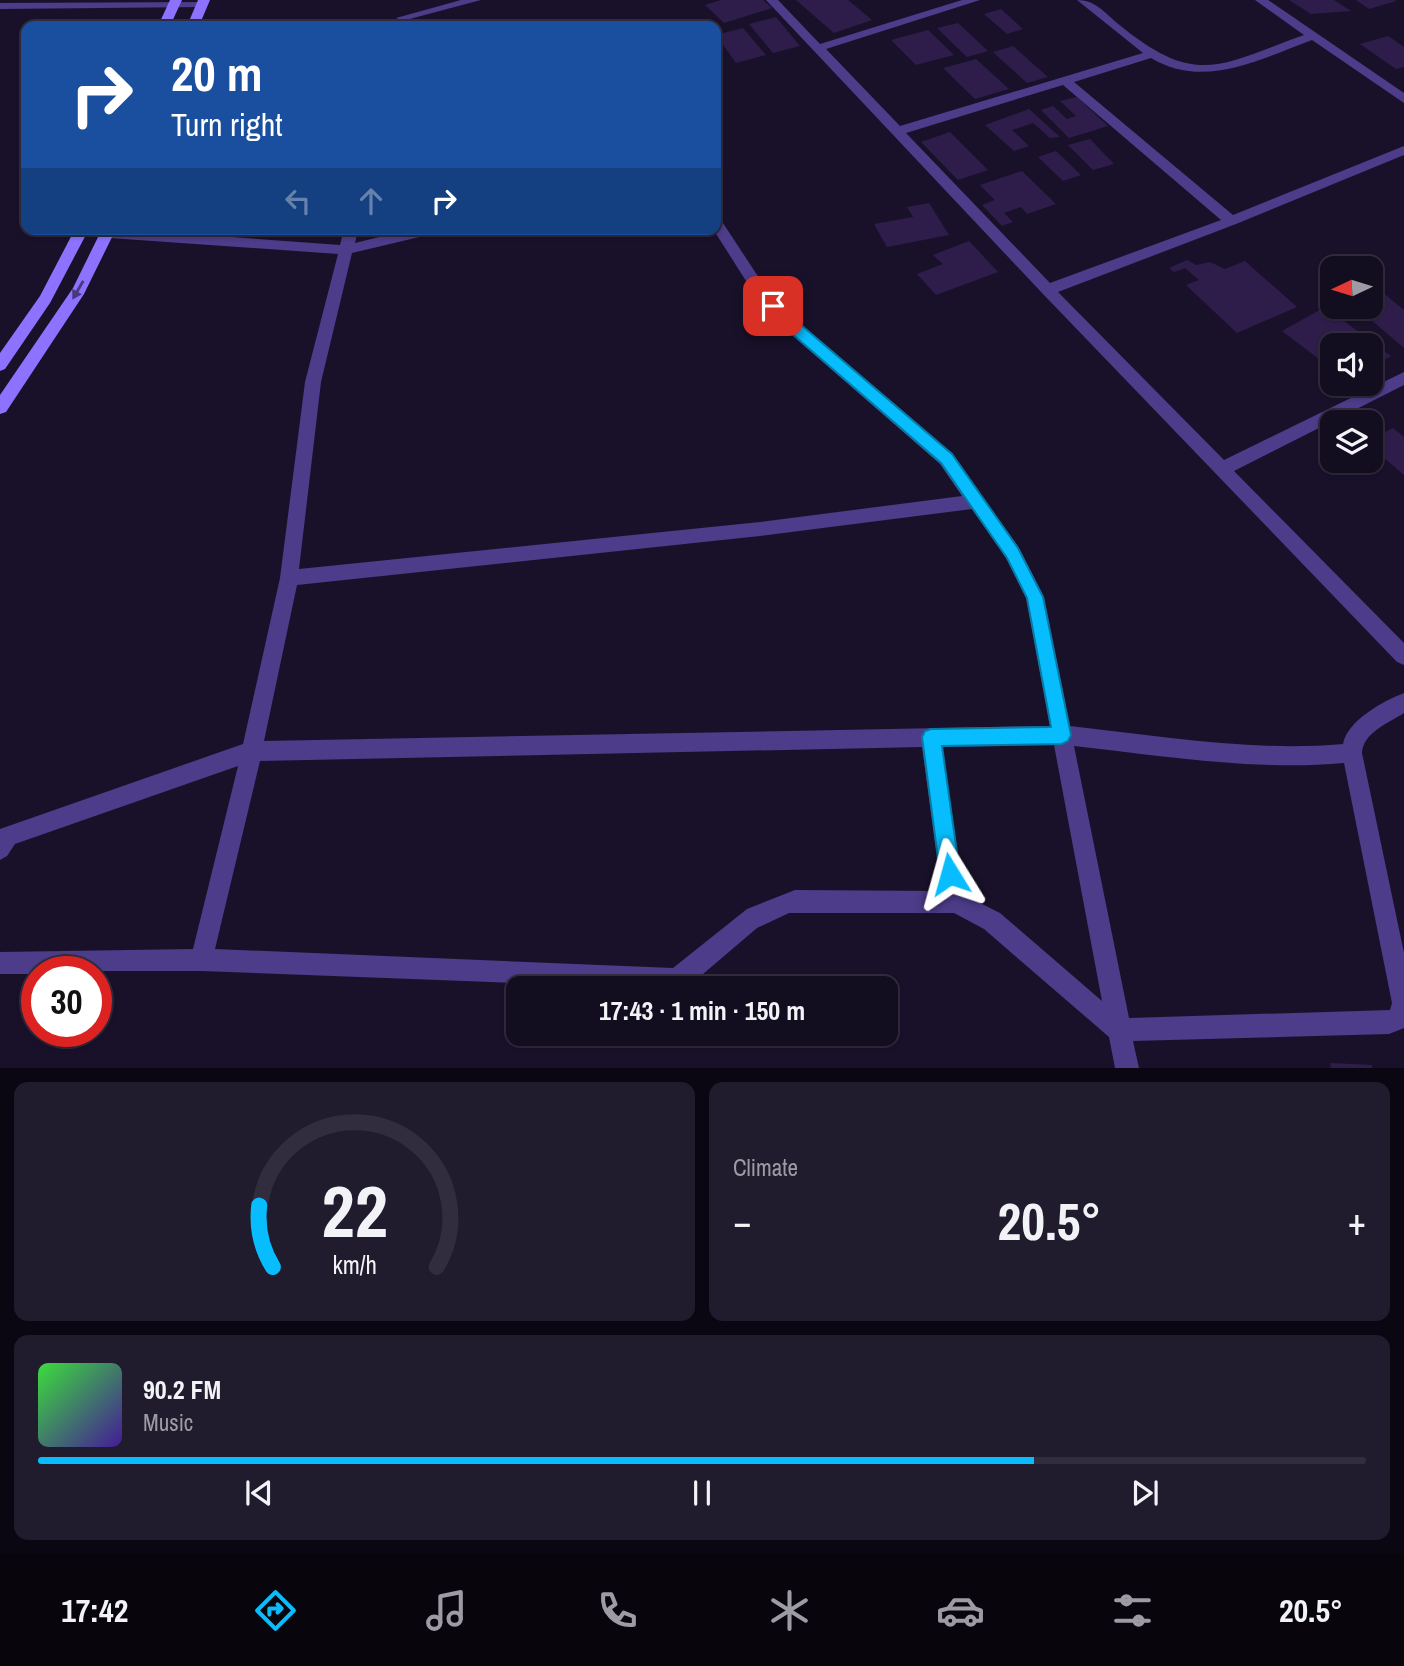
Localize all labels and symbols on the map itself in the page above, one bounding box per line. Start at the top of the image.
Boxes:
north arrow [1320,256,1382,318]
pin [743,276,803,336]
one-way arrow [72,280,84,300]
position arrow [913,837,987,911]
speed limit sign: 30 [21,956,112,1047]

